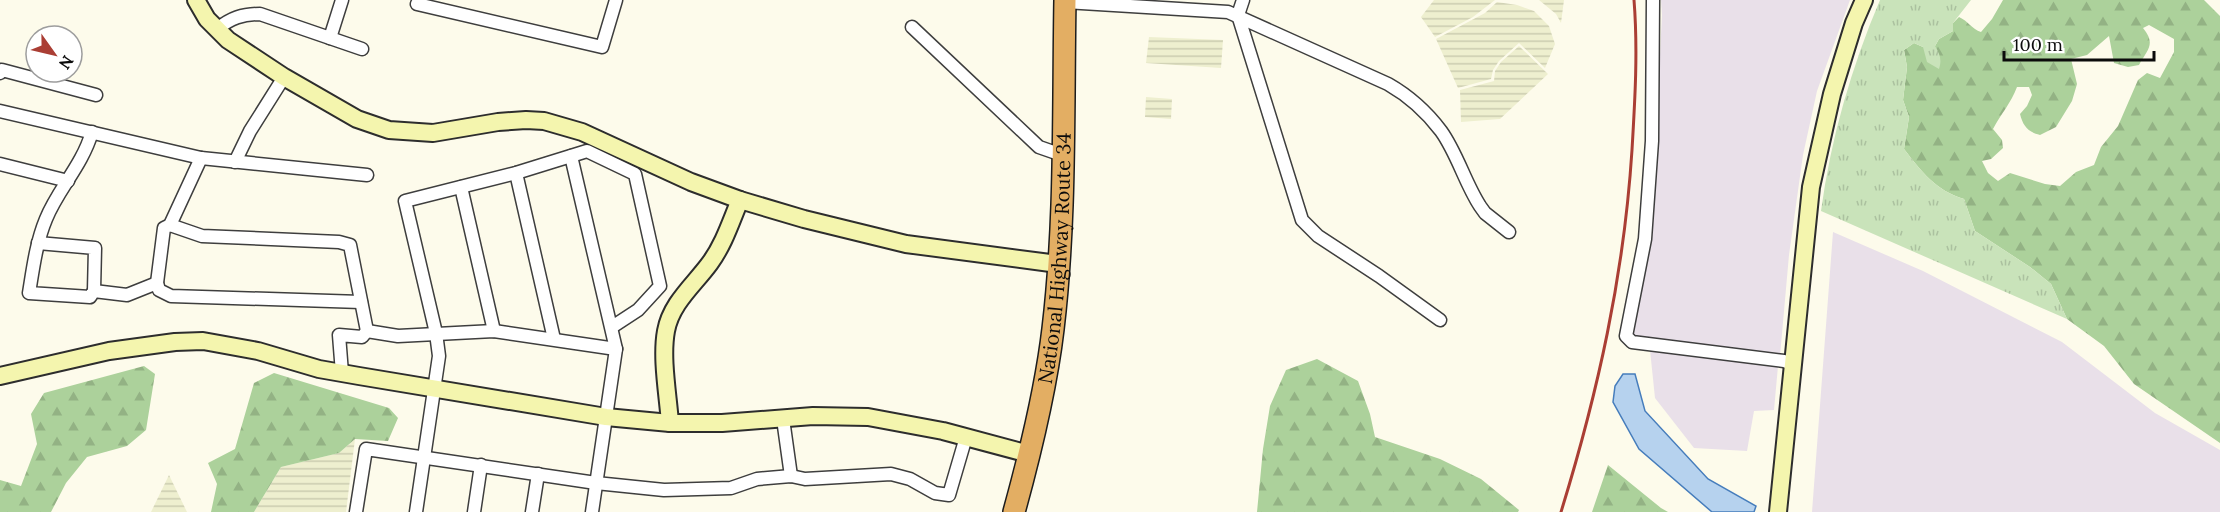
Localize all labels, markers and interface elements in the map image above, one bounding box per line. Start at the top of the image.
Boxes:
north arrow [24,24,84,84]
scale bar [2004,24,2154,62]
text: 100 m [2013,33,2063,56]
text: N [55,52,78,73]
street label: National Highway Route 34 [1032,132,1076,386]

